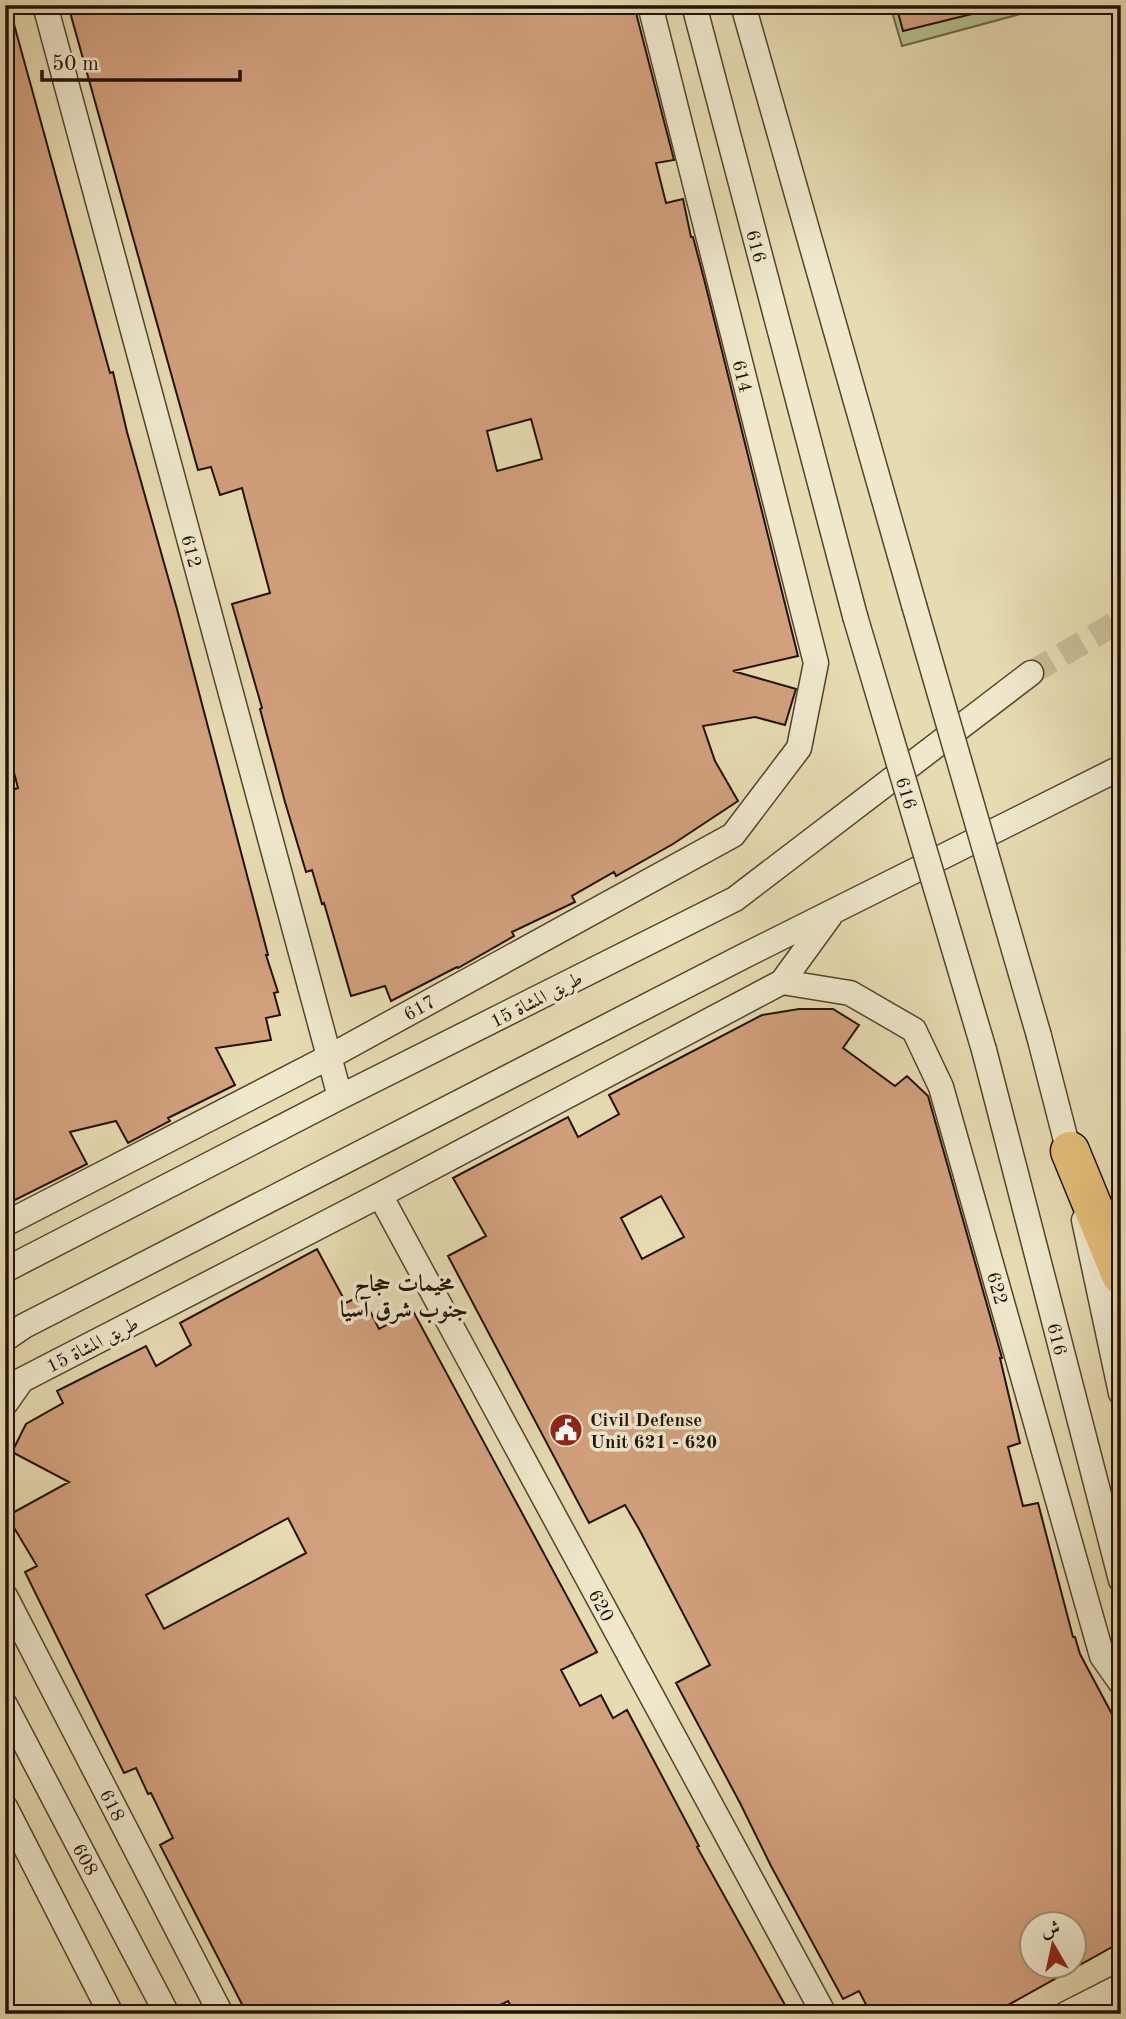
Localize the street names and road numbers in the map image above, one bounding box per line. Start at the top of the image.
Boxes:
street label: 616 [741,228,768,265]
street label: 614 [727,358,754,395]
street label: 612 [176,533,203,570]
street label: 616 [891,775,919,812]
street label: طريق المشاة 15 [488,970,587,1033]
street label: 617 [401,993,439,1026]
street label: 622 [982,1270,1009,1307]
street label: طريق المشاة 15 [44,1315,143,1378]
street label: 616 [1042,1321,1069,1358]
street label: 620 [584,1587,616,1625]
street label: 618 [95,1787,127,1825]
street label: 608 [68,1841,100,1879]

